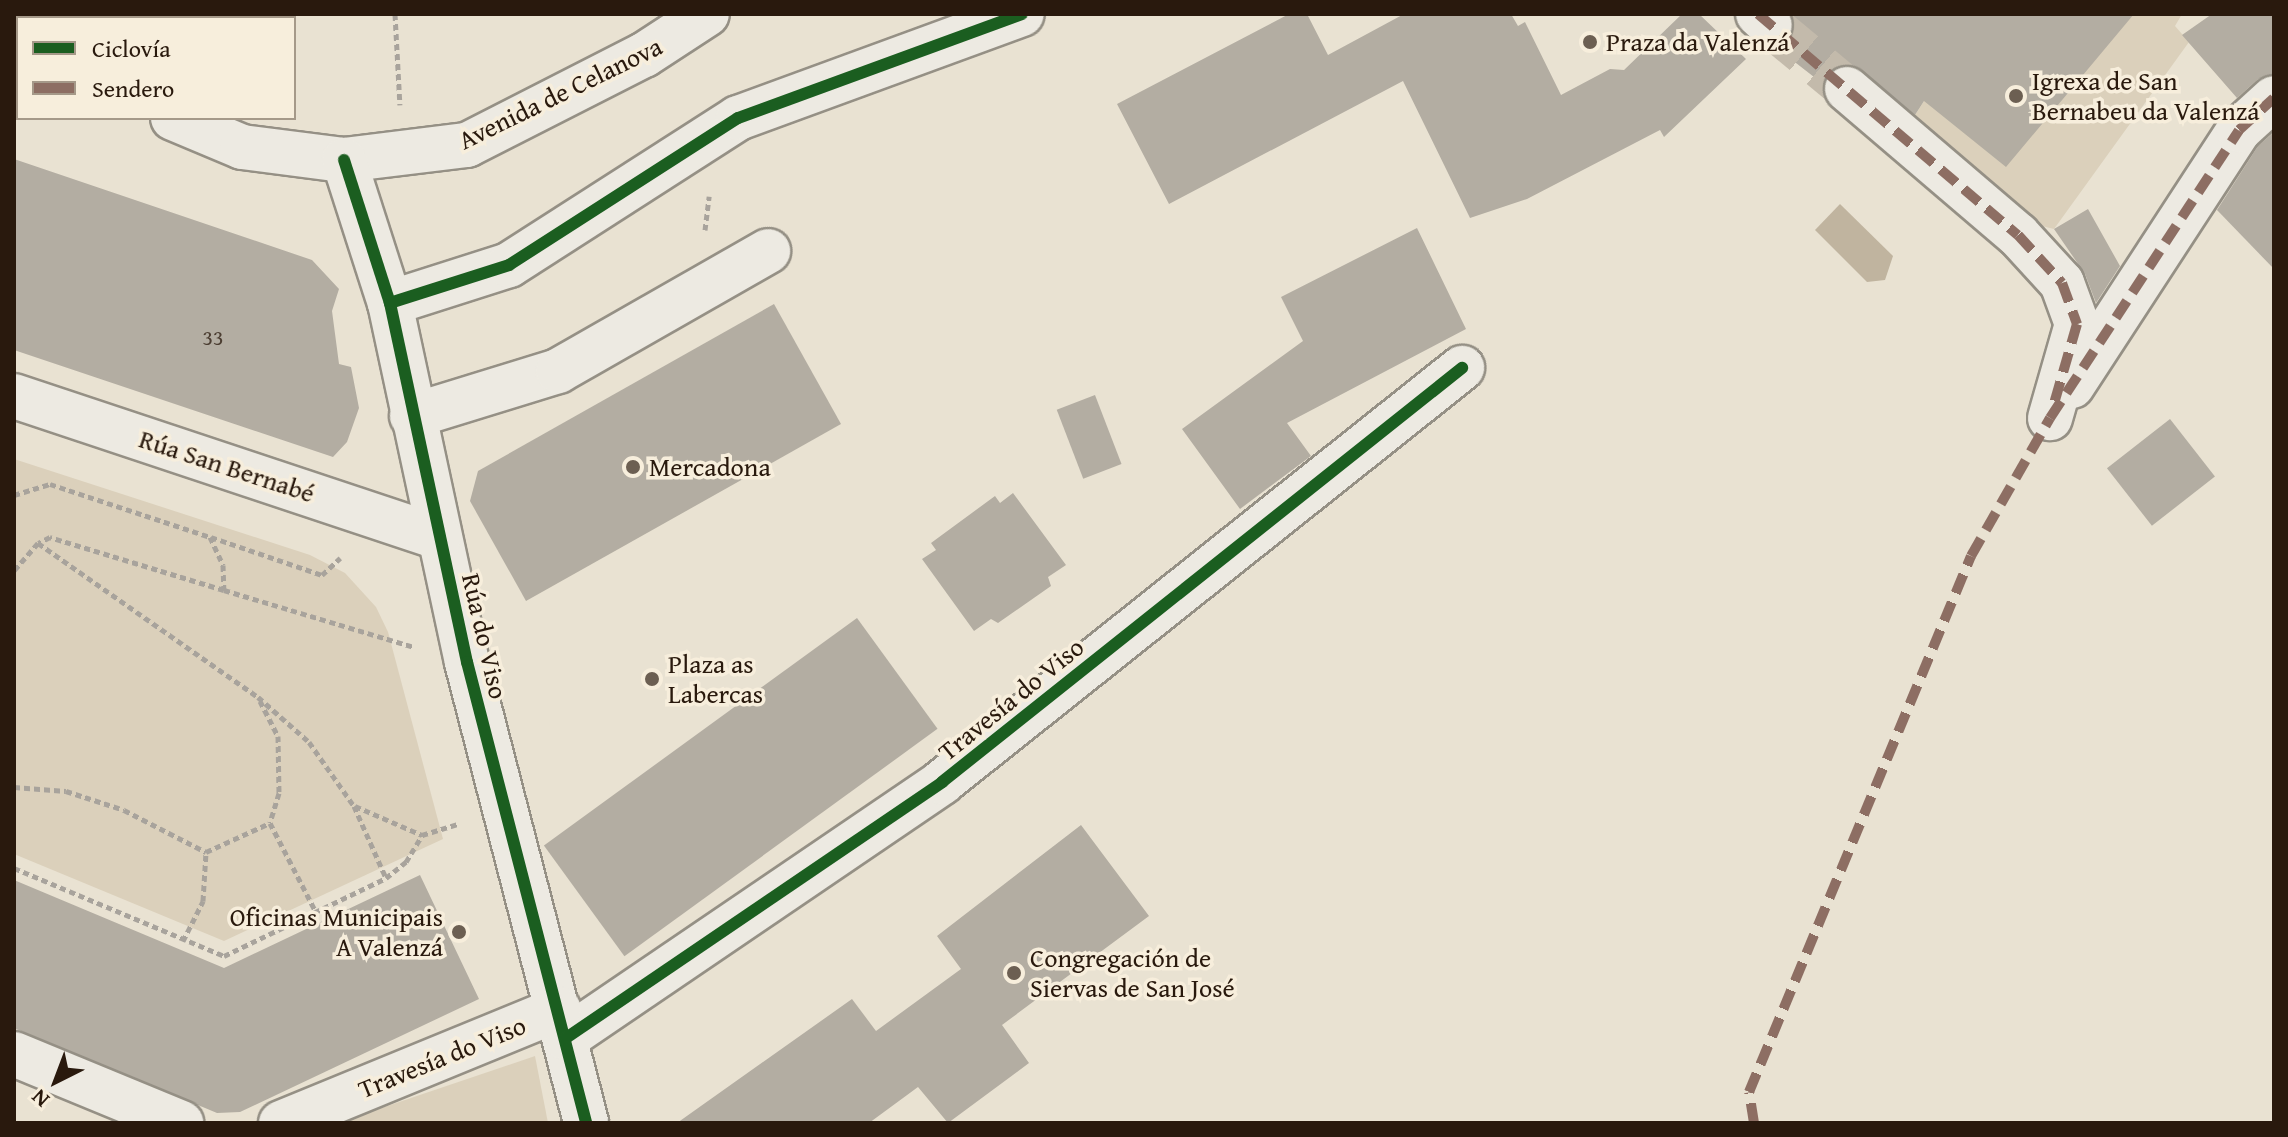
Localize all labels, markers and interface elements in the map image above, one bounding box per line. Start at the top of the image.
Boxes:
legend [16,16,296,120]
place label: Praza da Valenzá [1606,26,1790,58]
street label: Avenida de Celanova [453,30,667,156]
text: Ciclovía [92,31,171,66]
marker: Praza da Valenzá [1581,33,1599,51]
place label: Igrexa de San Bernabeu da Valenzá [2032,65,2259,126]
text: Sendero [92,71,174,106]
marker: Igrexa de San Bernabeu da Valenzá [2007,87,2025,105]
house number: 33 [202,325,224,351]
street label: Rúa San Bernabé [135,423,319,509]
place label: Mercadona [649,451,771,483]
marker: Mercadona [624,458,642,476]
street label: Rúa do Viso [455,570,515,702]
street label: Travesía do Viso [932,631,1090,767]
place label: Plaza as Labercas [668,648,763,710]
marker: Plaza as Labercas [643,670,661,688]
place label: Oficinas Municipais A Valenzá [230,901,443,962]
marker: Oficinas Municipais A Valenzá [450,923,468,941]
place label: Congregación de Siervas de San José [1030,942,1235,1004]
marker: Congregación de Siervas de San José [1005,964,1023,982]
street label: Travesía do Viso [354,1009,530,1105]
north arrow [16,1041,96,1121]
text: N [24,1082,56,1116]

